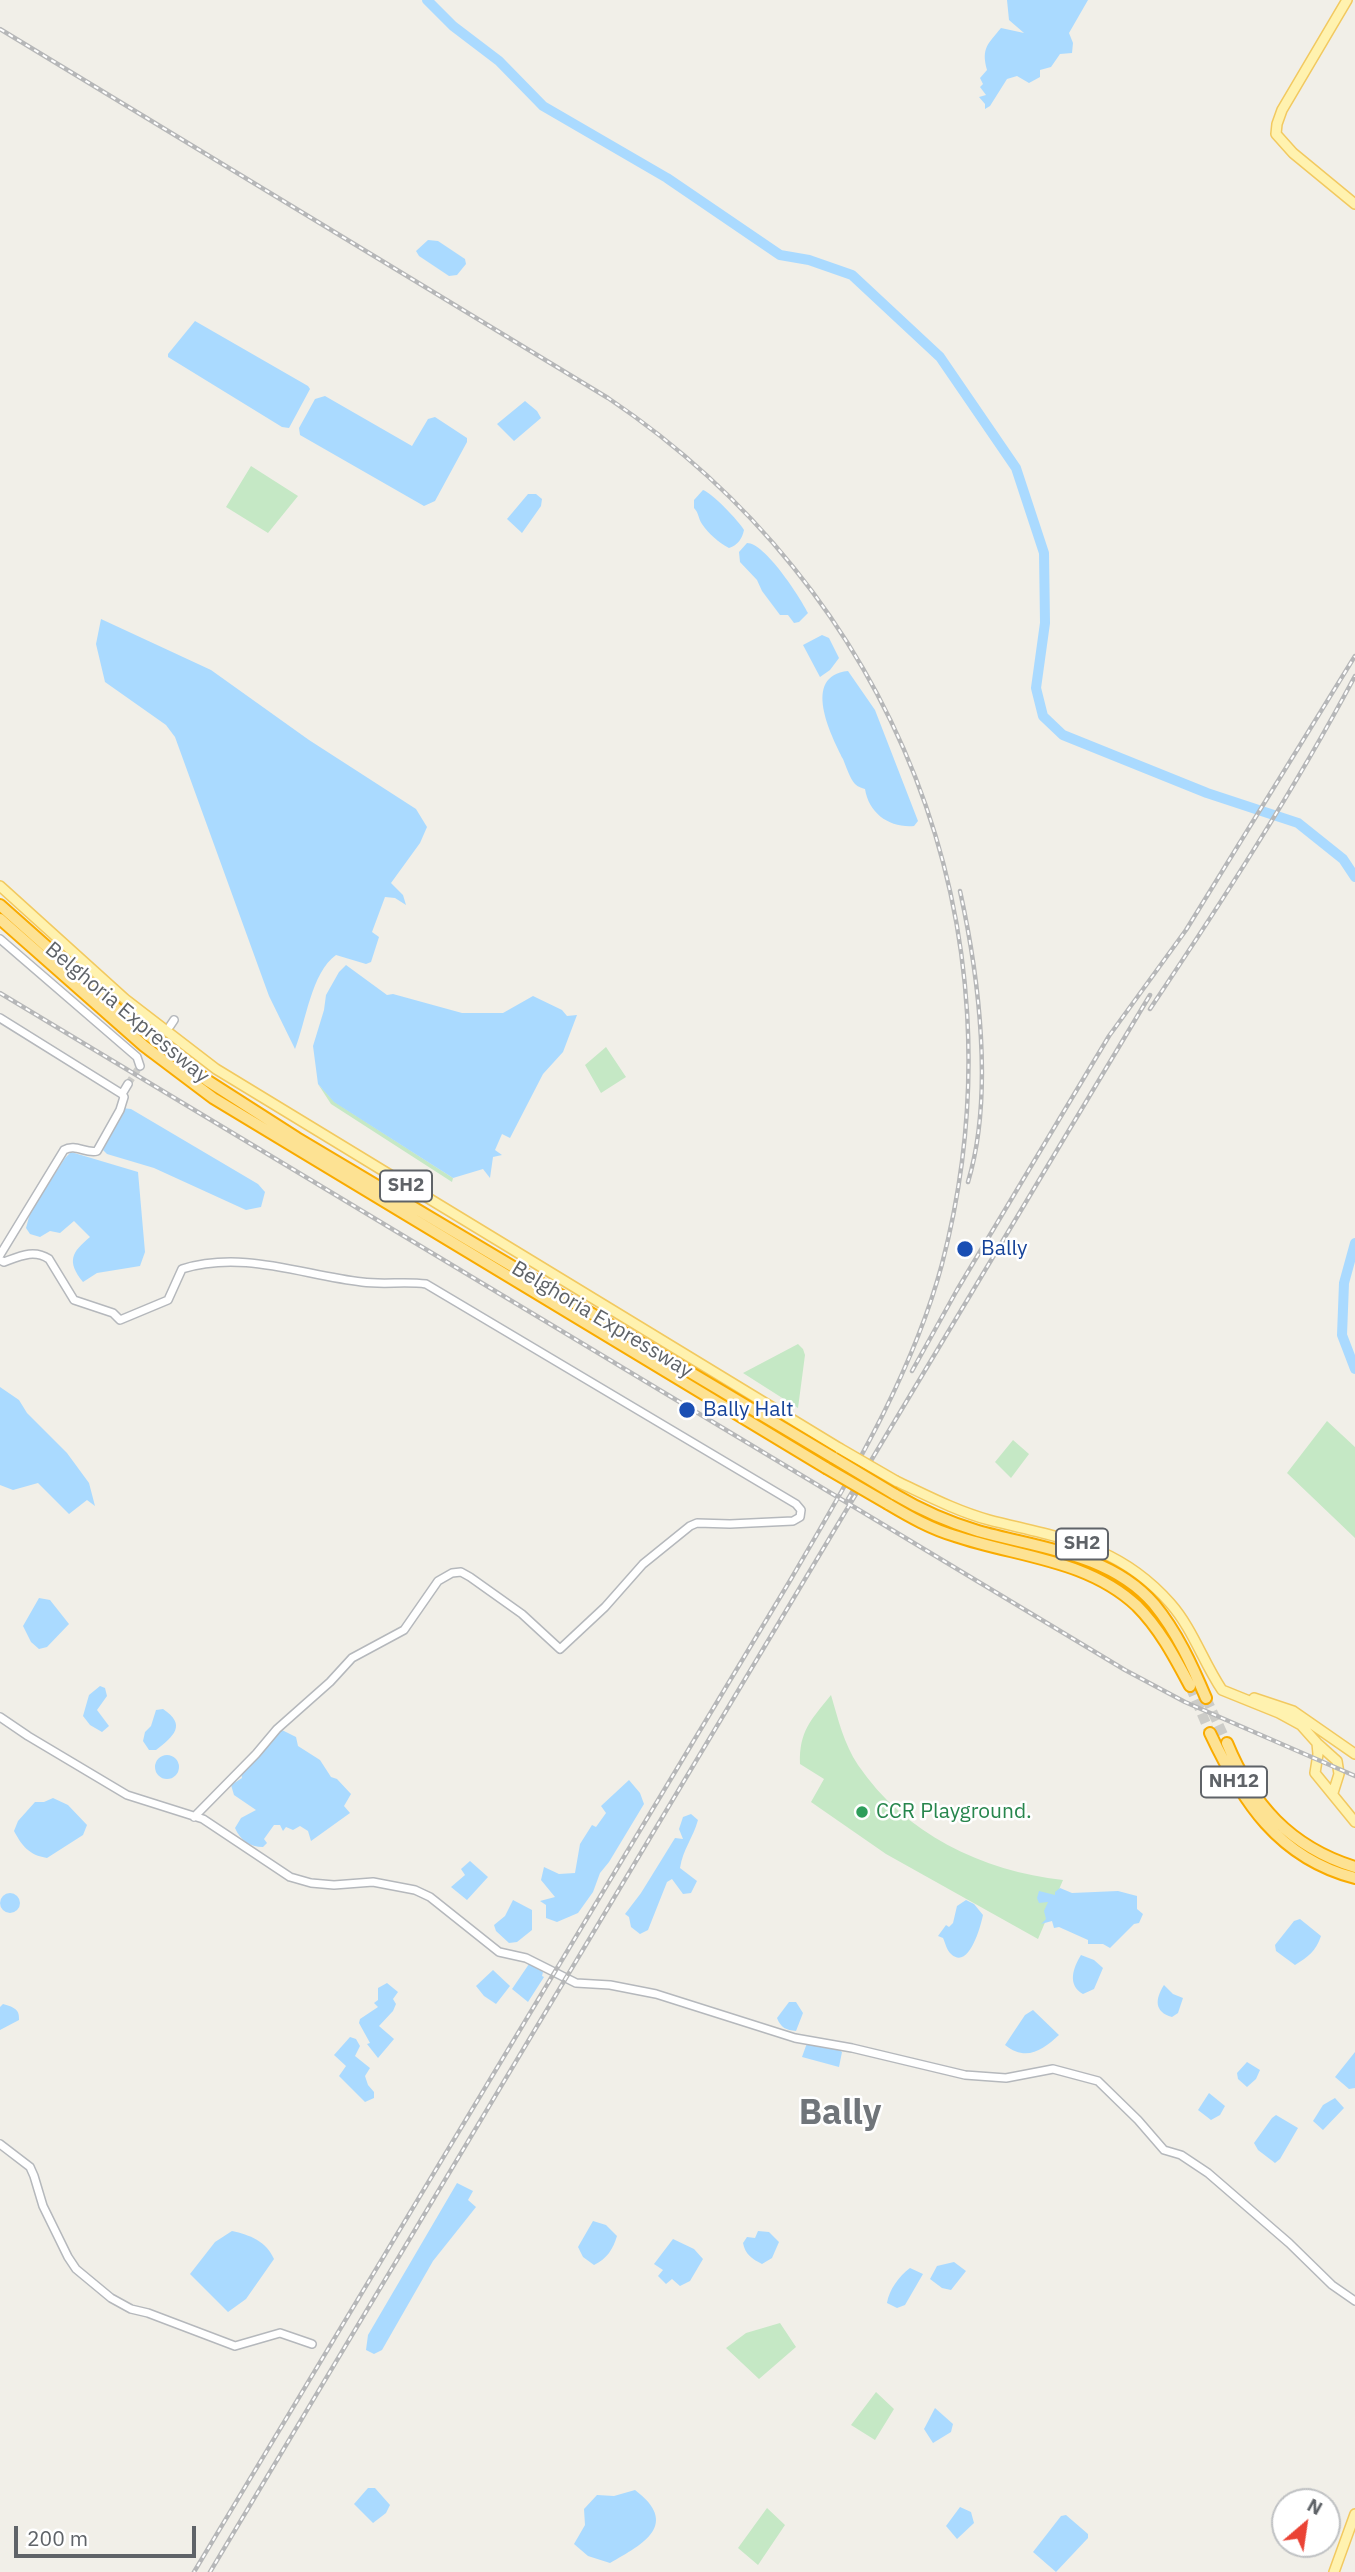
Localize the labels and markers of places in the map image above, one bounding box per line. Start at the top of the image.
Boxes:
place label: Bally [981,1236,1028,1262]
marker: Bally [955,1239,975,1259]
place label: Bally Halt [703,1397,794,1423]
marker: Bally Halt [677,1400,697,1420]
place label: CCR Playground. [876,1799,1032,1825]
marker: CCR Playground. [854,1804,870,1820]

